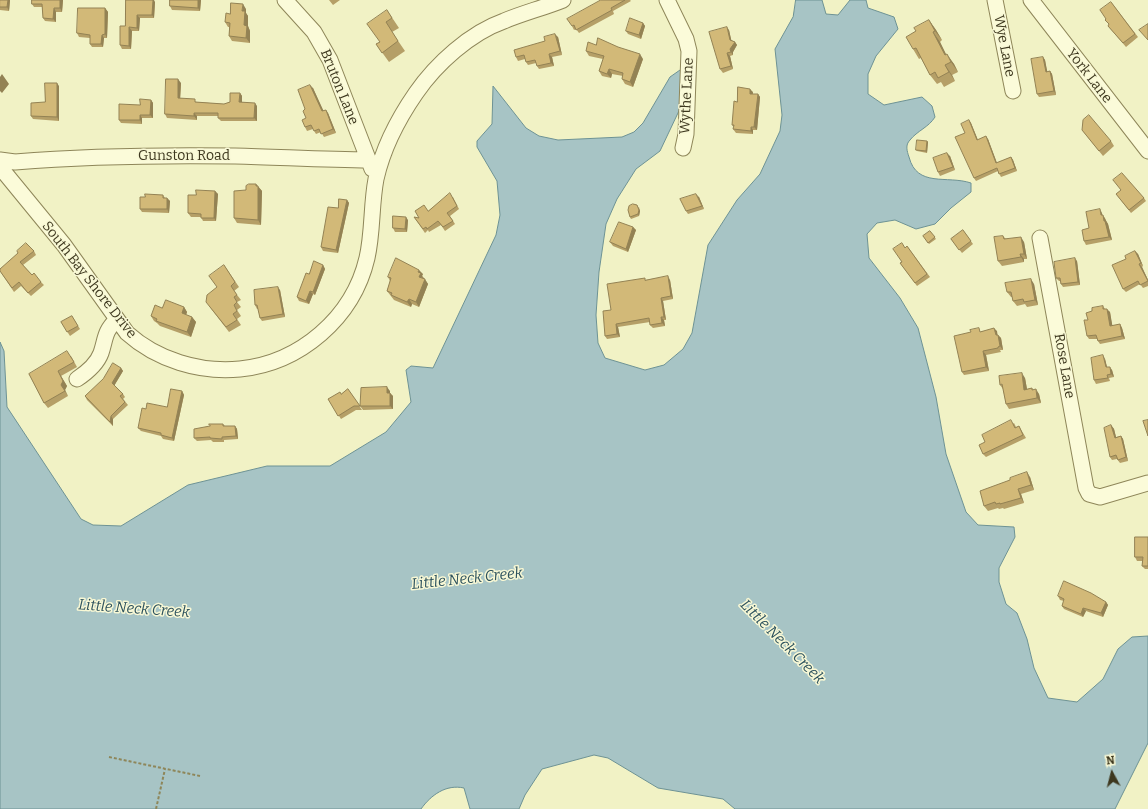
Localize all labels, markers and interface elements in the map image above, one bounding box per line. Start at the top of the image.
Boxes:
street label: Wye Lane [990,14,1018,78]
street label: York Lane [1063,45,1115,107]
street label: Bruton Lane [316,47,362,127]
street label: Wythe Lane [677,57,697,135]
street label: Gunston Road [138,148,230,164]
street label: South Bay Shore Drive [38,218,140,342]
street label: Rose Lane [1050,332,1078,400]
water label: Little Neck Creek [411,564,523,594]
water label: Little Neck Creek [78,596,190,622]
water label: Little Neck Creek [736,596,828,688]
north arrow [1092,753,1132,793]
text: N [1105,754,1115,768]

